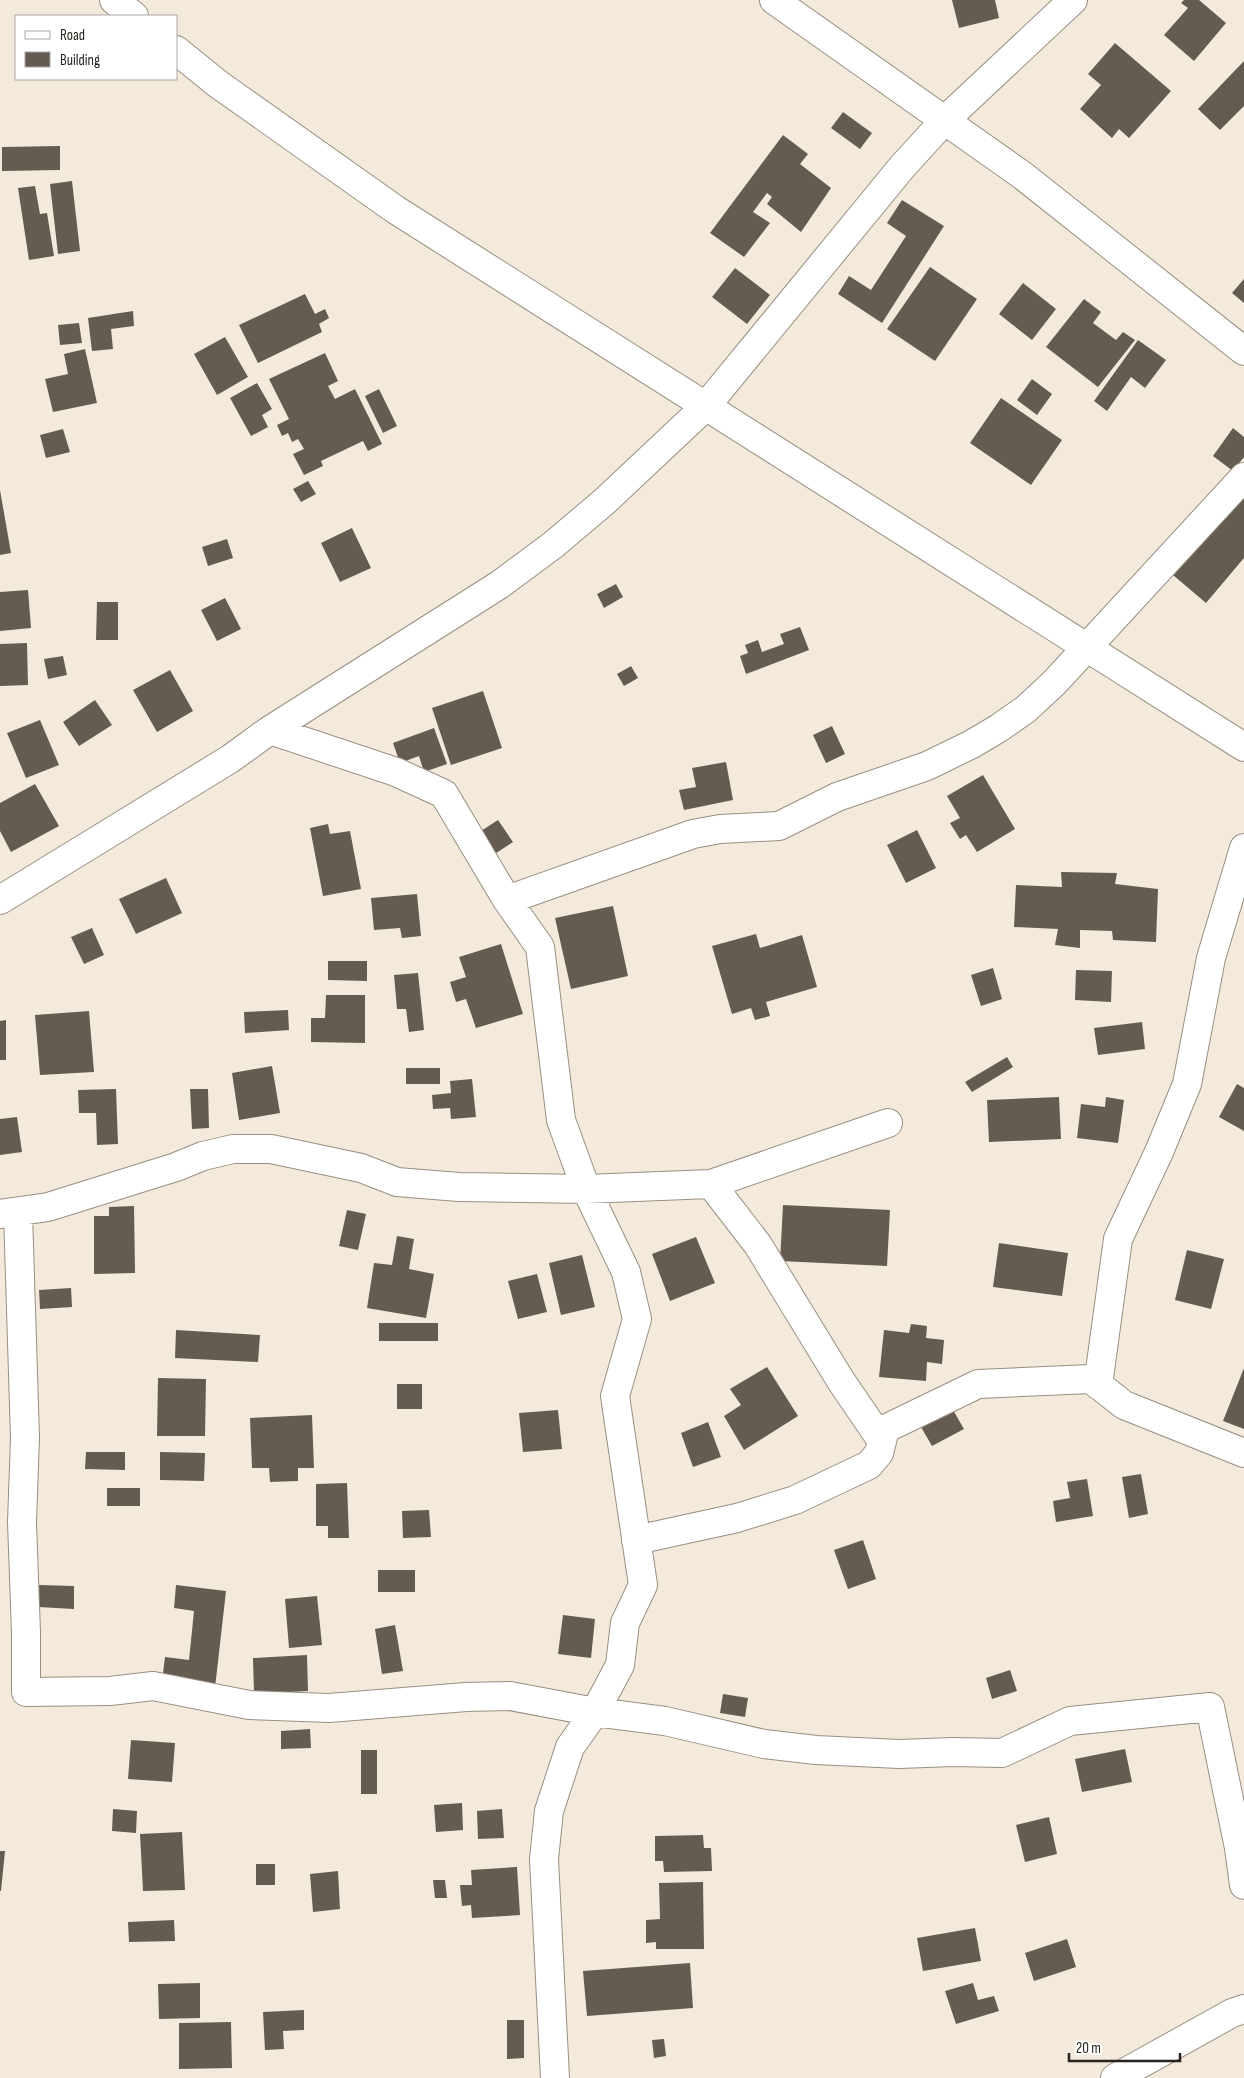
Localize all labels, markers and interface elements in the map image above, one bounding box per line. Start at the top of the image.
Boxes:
legend [15,15,178,80]
text: Road [60,26,85,45]
text: Building [60,51,100,70]
scale bar [1069,2030,1180,2062]
text: 20 m [1076,2039,1101,2058]

